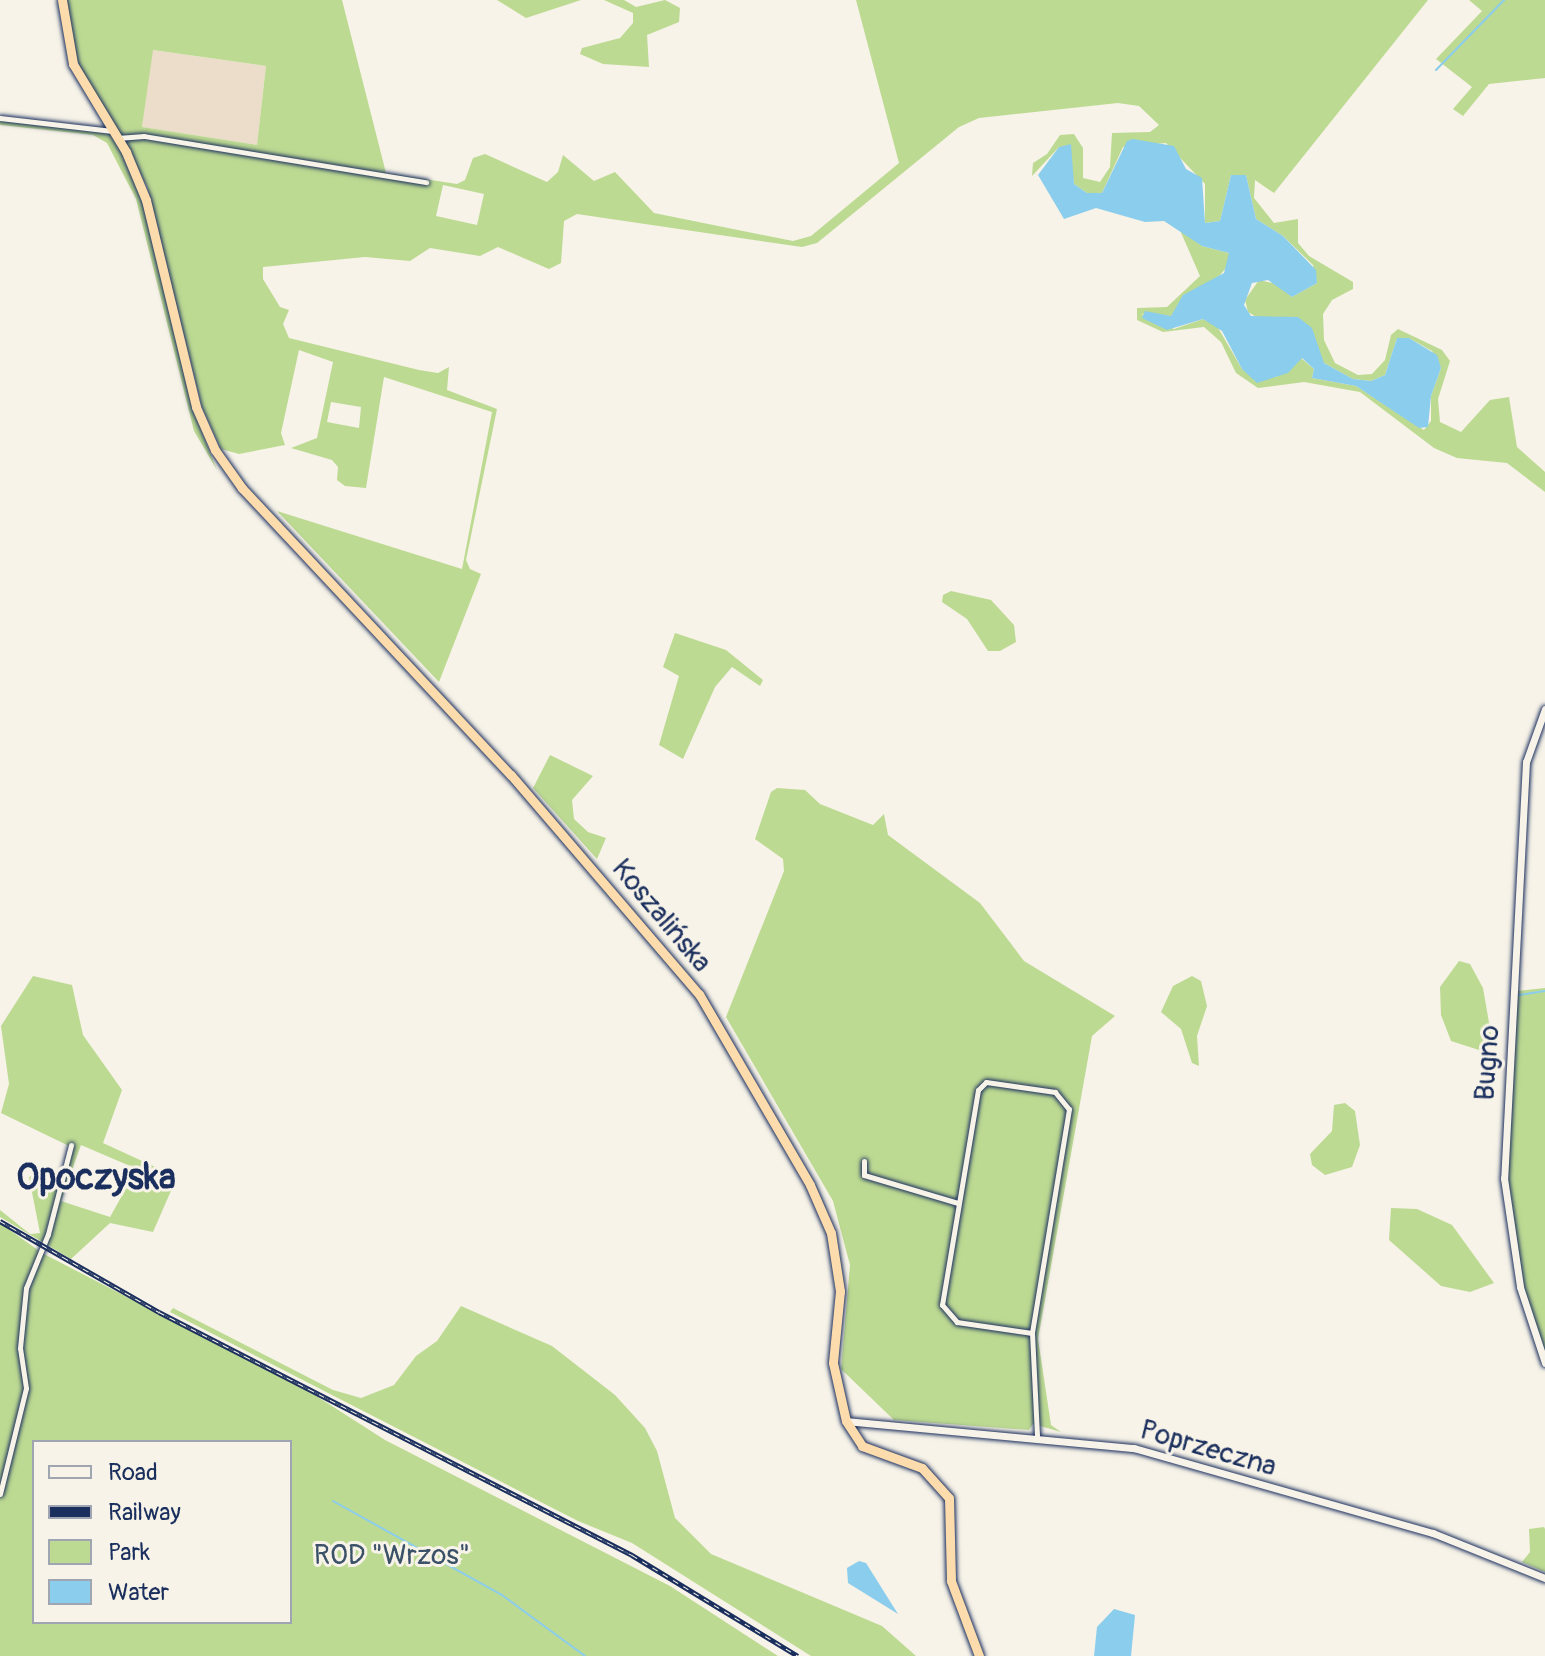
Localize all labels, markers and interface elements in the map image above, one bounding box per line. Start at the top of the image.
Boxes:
street label: Koszalińska [604,853,718,979]
street label: Bugno [1469,1024,1507,1102]
district label: Opoczyska [16,1156,176,1200]
street label: Poprzeczna [1136,1414,1280,1484]
legend [32,1440,292,1624]
text: Road [108,1458,158,1487]
text: Railway [108,1498,181,1527]
text: Park [108,1538,150,1567]
park label: ROD "Wrzos" [314,1539,470,1573]
text: Water [108,1578,169,1607]

